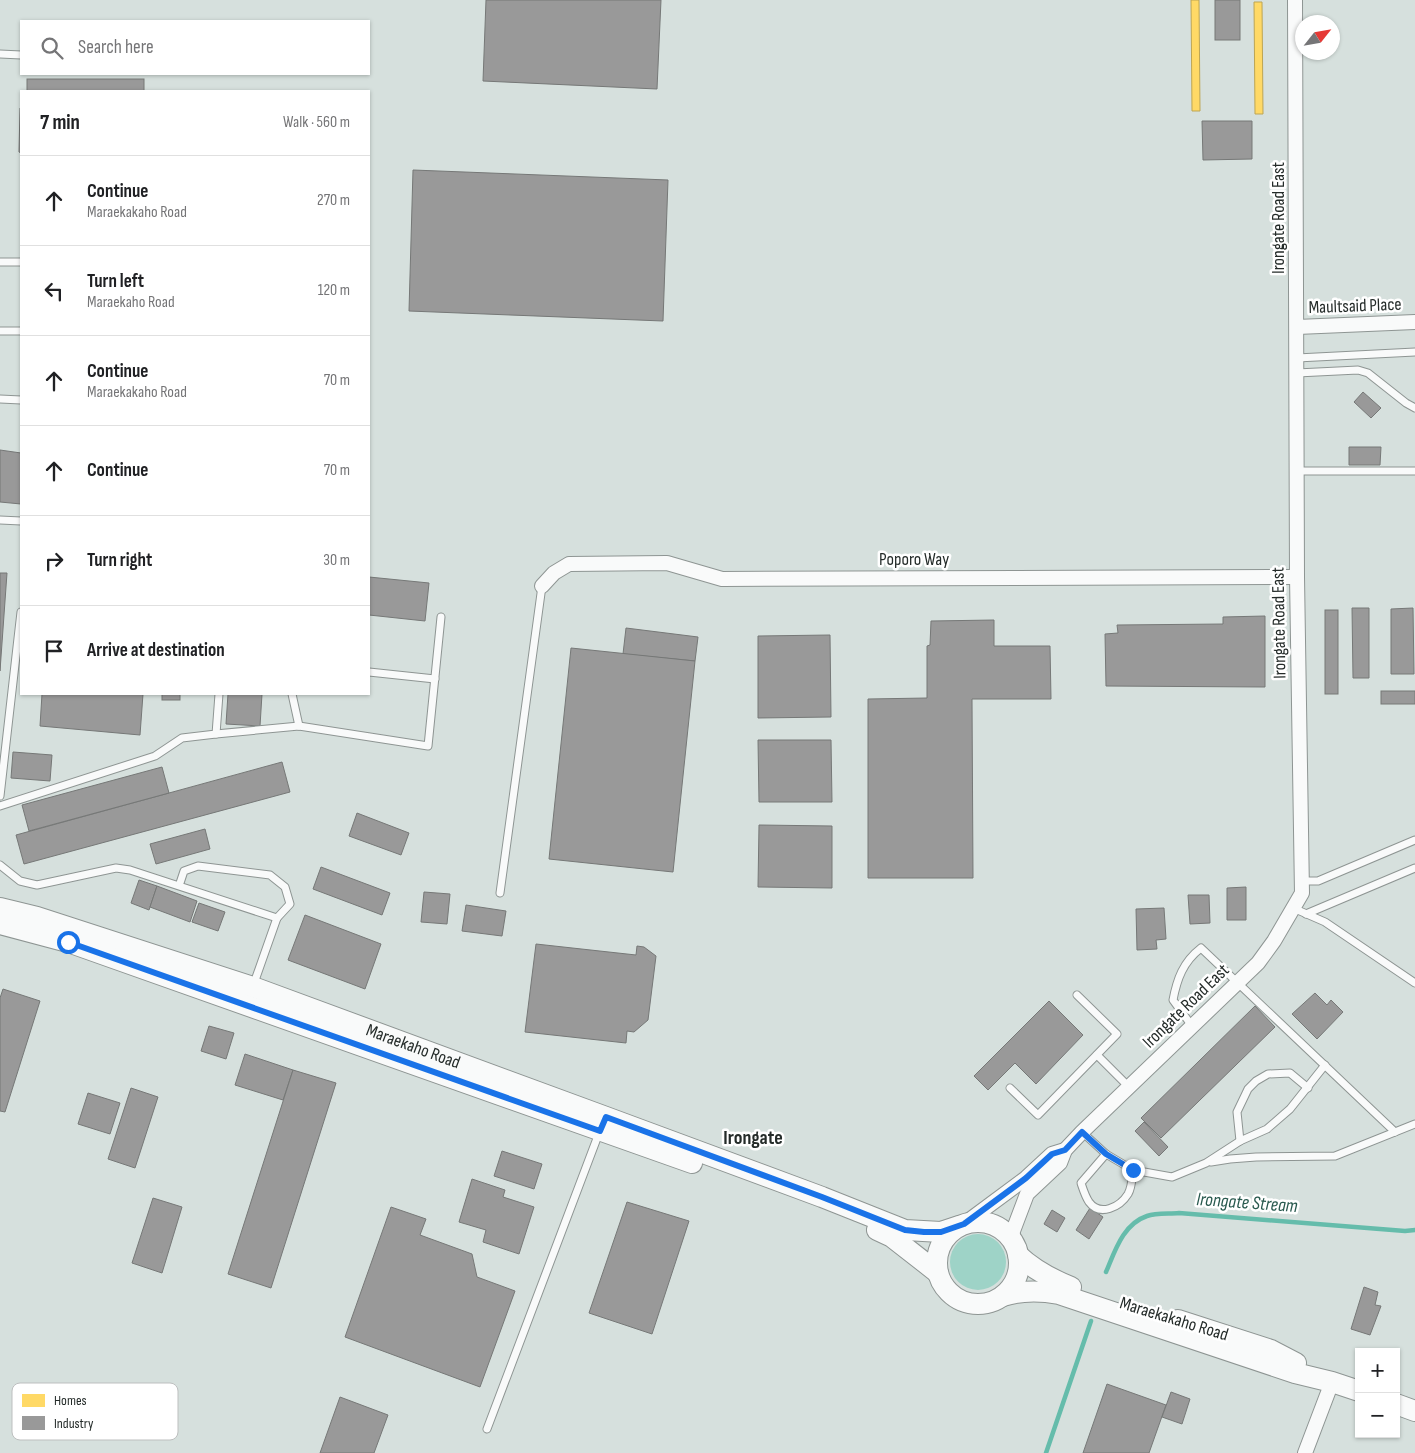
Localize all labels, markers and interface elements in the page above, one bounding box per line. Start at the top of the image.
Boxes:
north arrow [1295,15,1340,60]
search box [20,20,370,75]
icon: search [38,34,66,62]
text: Search here [78,36,154,59]
text: 7 min [40,110,80,135]
text: Walk · 560 m [283,113,350,132]
street label: Irongate Road East [1268,162,1289,274]
text: Continue [87,180,148,203]
icon: ahead [40,187,68,215]
text: 270 m [317,191,350,210]
text: Maraekakaho Road [87,203,187,222]
text: Turn left [87,270,144,293]
icon: left [40,277,68,305]
text: 120 m [318,281,350,300]
text: Maraekaho Road [87,293,175,312]
street label: Maultsaid Place [1308,294,1402,318]
text: Continue [87,360,148,383]
icon: ahead [40,367,68,395]
text: 70 m [324,371,350,390]
text: Maraekakaho Road [87,383,187,402]
icon: ahead [40,457,68,485]
text: Continue [87,459,148,482]
text: 70 m [324,461,350,480]
icon: right [40,547,68,575]
text: Turn right [87,549,152,572]
street label: Poporo Way [879,549,949,570]
text: 30 m [323,551,350,570]
street label: Irongate Road East [1268,566,1290,679]
icon: arrive [40,637,68,665]
text: Arrive at destination [87,639,225,662]
route start [57,931,80,954]
street label: Irongate Road East [1138,959,1234,1052]
street label: Maraekaho Road [363,1019,463,1073]
district label: Irongate [723,1126,783,1150]
route end [1122,1159,1145,1182]
water label: Irongate Stream [1196,1188,1299,1218]
street label: Maraekakaho Road [1117,1293,1231,1345]
map controls [1355,1348,1400,1438]
button: + [1355,1348,1400,1393]
legend [12,1383,178,1440]
text: Homes [54,1392,87,1409]
button: − [1355,1393,1400,1438]
text: Industry [54,1415,94,1432]

